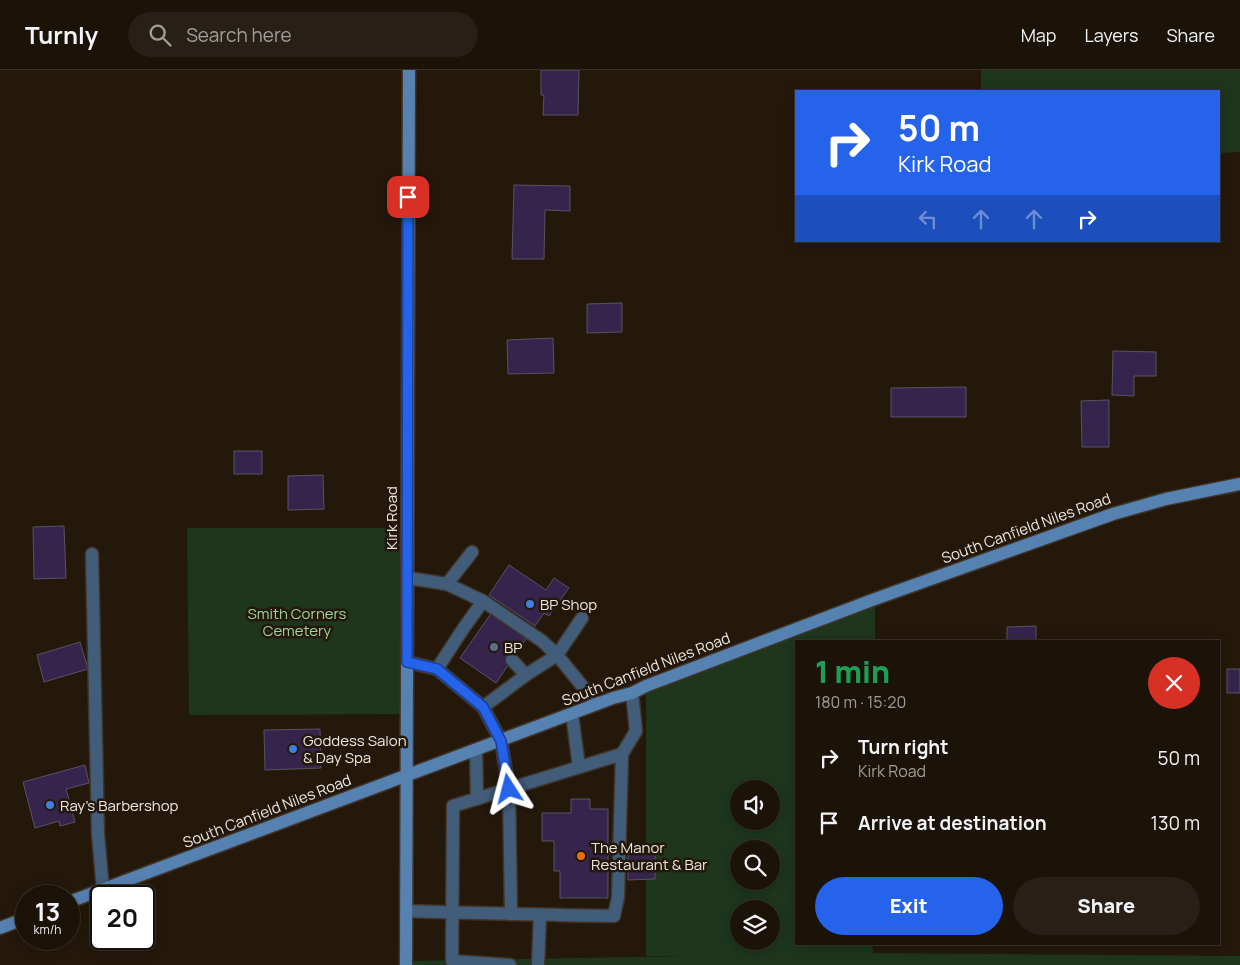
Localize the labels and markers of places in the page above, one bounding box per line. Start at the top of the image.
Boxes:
pin [387,176,429,218]
place label: BP Shop [540,594,597,615]
marker: BP Shop [524,598,536,610]
place label: BP [504,637,522,658]
marker: BP [488,641,500,653]
place label: Goddess Salon & Day Spa [303,730,407,768]
marker: Goddess Salon & Day Spa [287,743,299,755]
place label: Ray's Barbershop [60,795,179,816]
marker: Ray's Barbershop [44,799,56,811]
place label: The Manor Restaurant & Bar [591,837,708,875]
marker: The Manor Restaurant & Bar [575,850,587,862]

